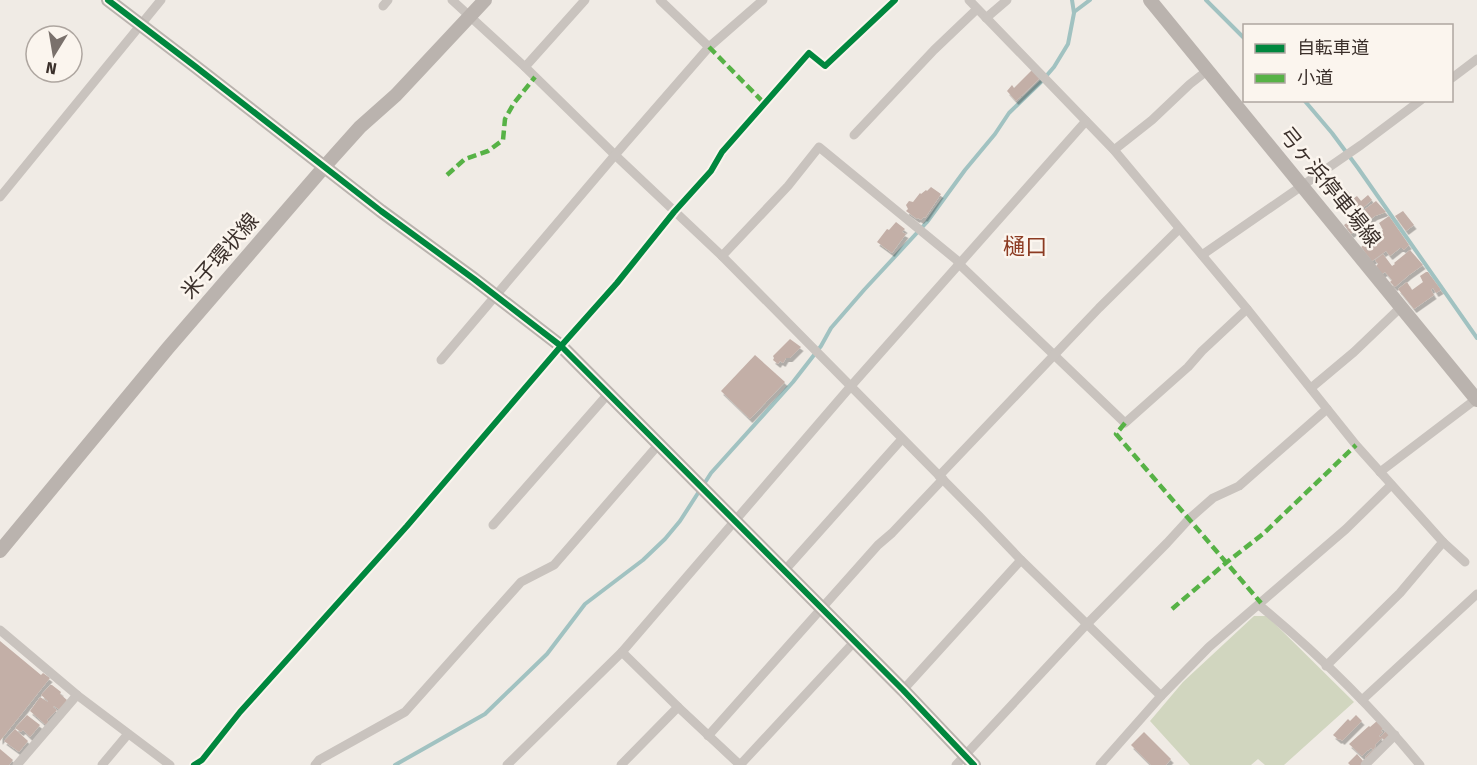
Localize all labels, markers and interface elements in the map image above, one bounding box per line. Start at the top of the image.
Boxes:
north arrow [24,24,84,84]
legend [1243,24,1453,102]
text: 自転車道 [1297,37,1369,59]
text: N [44,58,58,79]
text: 小道 [1297,67,1333,89]
street label: 弓ヶ浜停車場線 [1274,122,1386,252]
street label: 米子環状線 [176,208,264,304]
district label: 樋口 [1003,233,1047,260]

